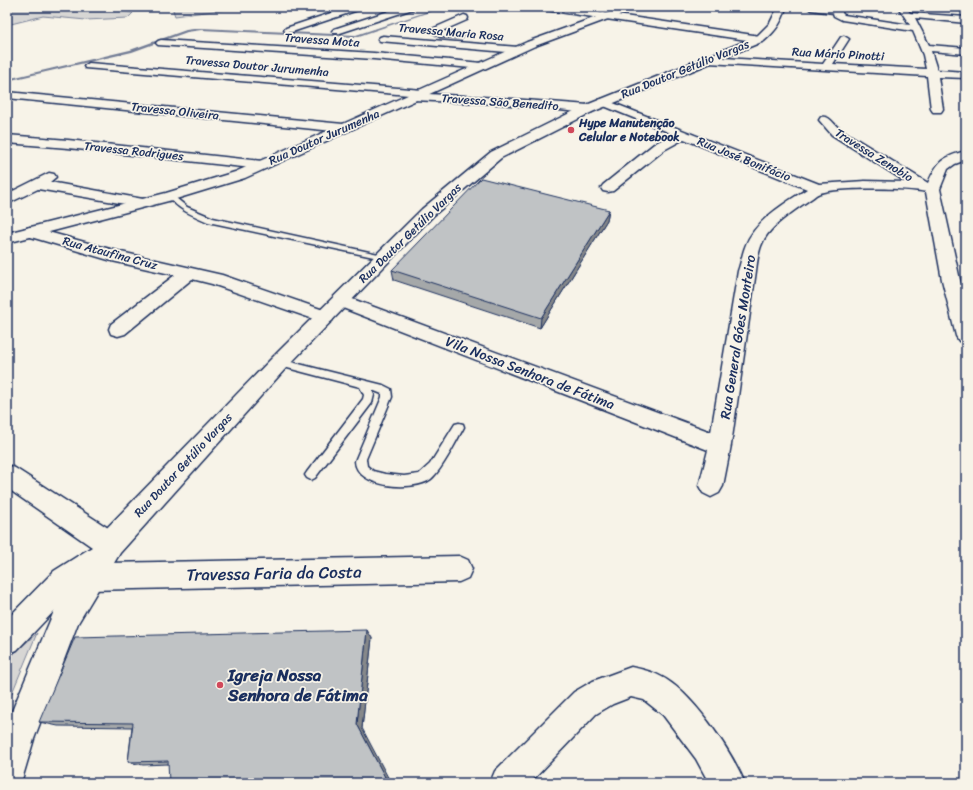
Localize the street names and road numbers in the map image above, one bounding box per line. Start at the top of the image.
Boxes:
street label: Travessa Maria Rosa [398,16,505,48]
street label: Travessa Mota [284,26,361,54]
street label: Rua Doutor Getúlio Vargas [617,33,753,105]
street label: Rua Mário Pinotti [791,41,885,67]
street label: Travessa Doutor Jurumenha [184,49,330,83]
street label: Travessa São Benedito [441,87,559,117]
street label: Travessa Oliveira [130,95,220,127]
street label: Rua Doutor Jurumenha [265,103,383,171]
street label: Travessa Zenobio [830,122,918,188]
street label: Rua José Bonifácio [694,130,794,188]
street label: Travessa Rodrigues [83,135,185,167]
street label: Rua Doutor Getúlio Vargas [353,177,467,289]
street label: Rua Ataufina Cruz [60,230,160,276]
street label: Rua General Góes Monteiro [713,253,763,421]
street label: Vila Nossa Senhora de Fátima [442,329,618,417]
street label: Rua Doutor Getúlio Vargas [128,407,238,523]
street label: Travessa Faria da Costa [186,556,362,590]

